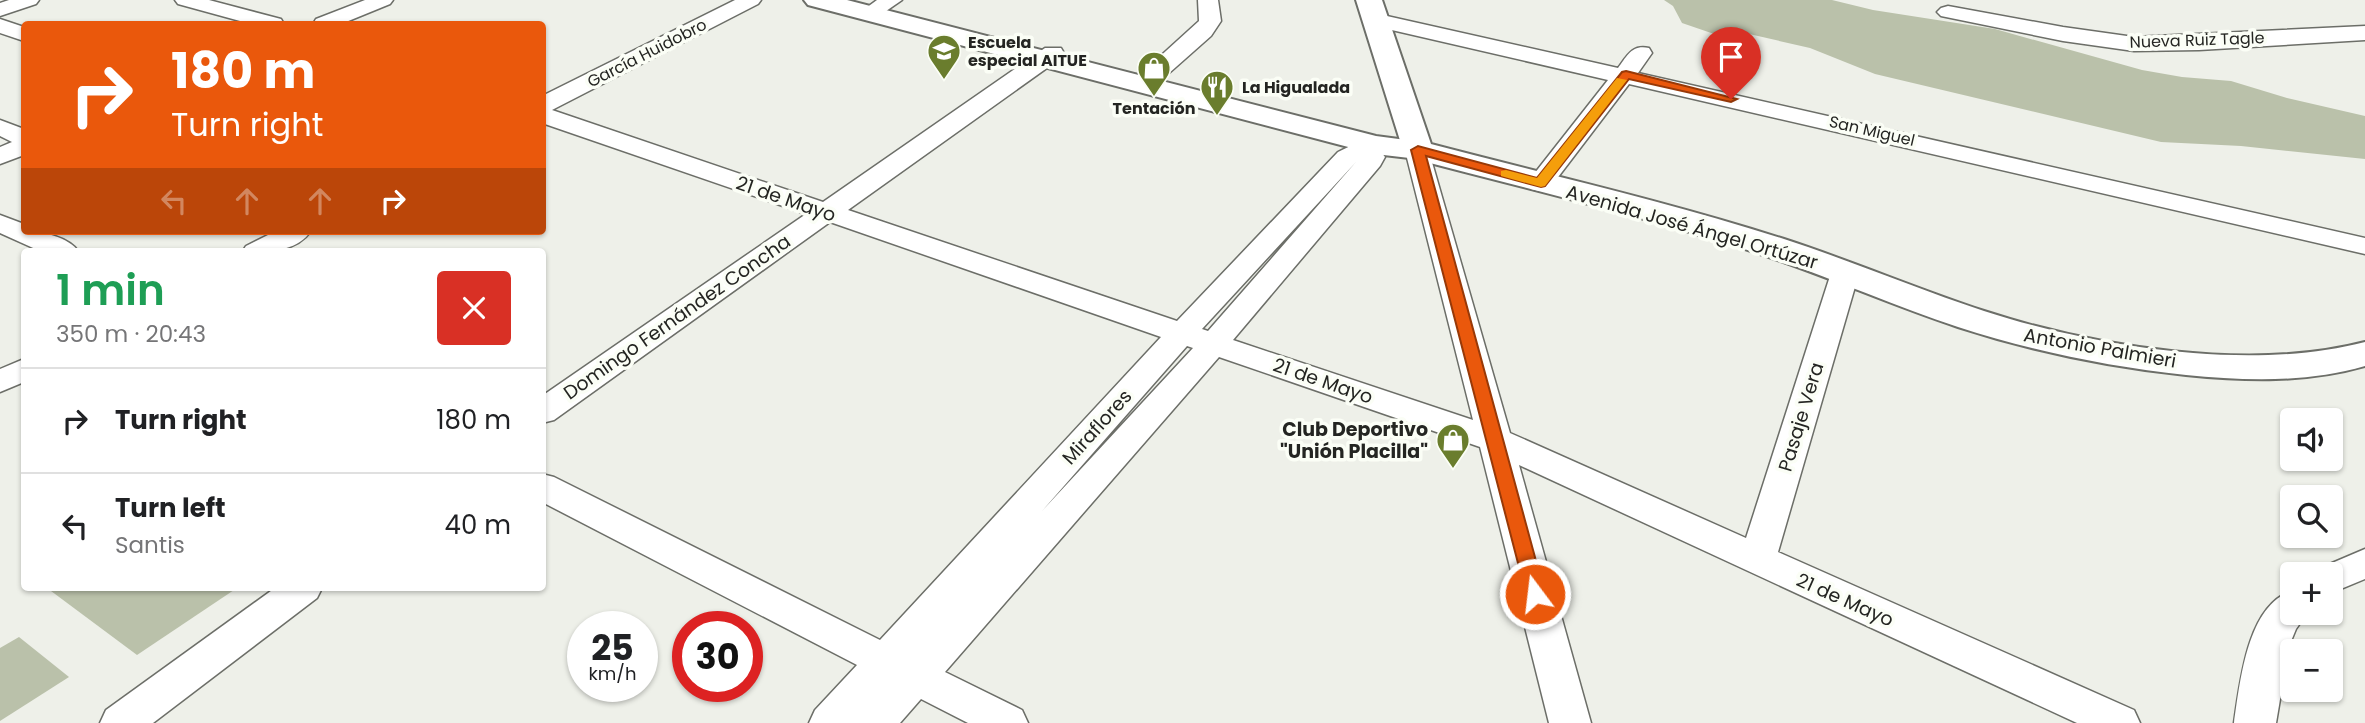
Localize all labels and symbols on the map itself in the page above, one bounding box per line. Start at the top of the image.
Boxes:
street label: García Huidobro [583,13,711,93]
street label: Nueva Ruiz Tagle [2129,26,2265,54]
pin [1701,27,1761,99]
place label: Escuela especial AITUE [968,31,1087,72]
school or university icon: Escuela especial AITUE [925,32,963,81]
shop icon: Tentación [1135,49,1173,98]
restaurant icon: La Higualada [1198,68,1236,117]
place label: La Higualada [1242,76,1350,99]
place label: Tentación [1113,97,1195,120]
street label: San Miguel [1827,110,1917,152]
street label: 21 de Mayo [733,169,839,229]
street label: Avenida José Ángel Ortúzar [1563,178,1821,276]
street label: Domingo Fernández Concha [558,228,796,406]
street label: Antonio Palmieri [2022,321,2178,375]
street label: 21 de Mayo [1270,351,1376,411]
street label: Pasaje Vera [1772,359,1830,475]
street label: Miraflores [1056,383,1138,471]
place label: Club Deportivo "Unión Placilla" [1280,416,1428,465]
shop icon: Club Deportivo "Unión Placilla" [1434,421,1472,470]
position arrow [1498,557,1572,631]
street label: 21 de Mayo [1792,567,1898,633]
speed limit sign: 30 [672,611,763,702]

